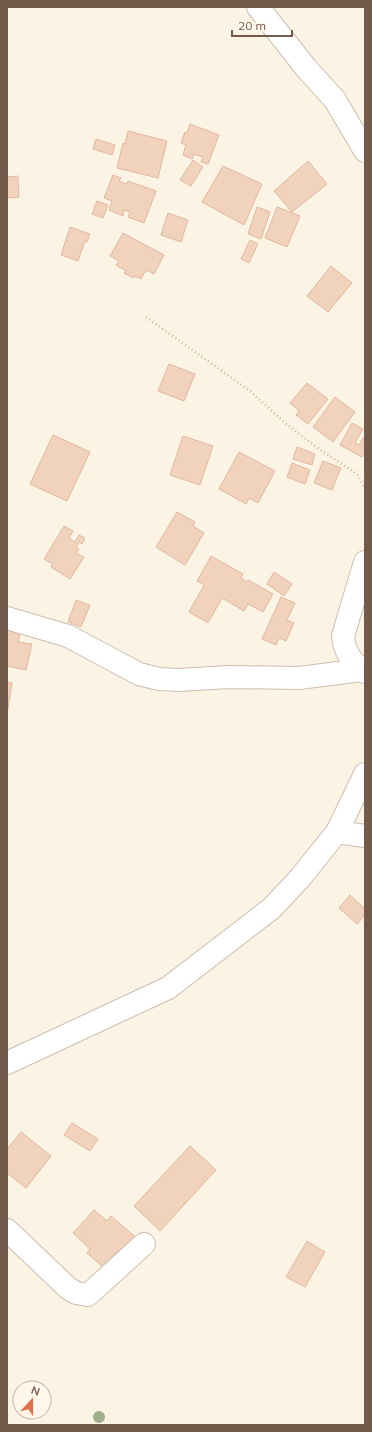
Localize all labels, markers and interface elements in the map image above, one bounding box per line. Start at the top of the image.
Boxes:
scale bar [232,12,292,38]
text: 20 m [238,18,266,33]
north arrow [12,1380,52,1420]
text: N [29,1383,42,1399]

